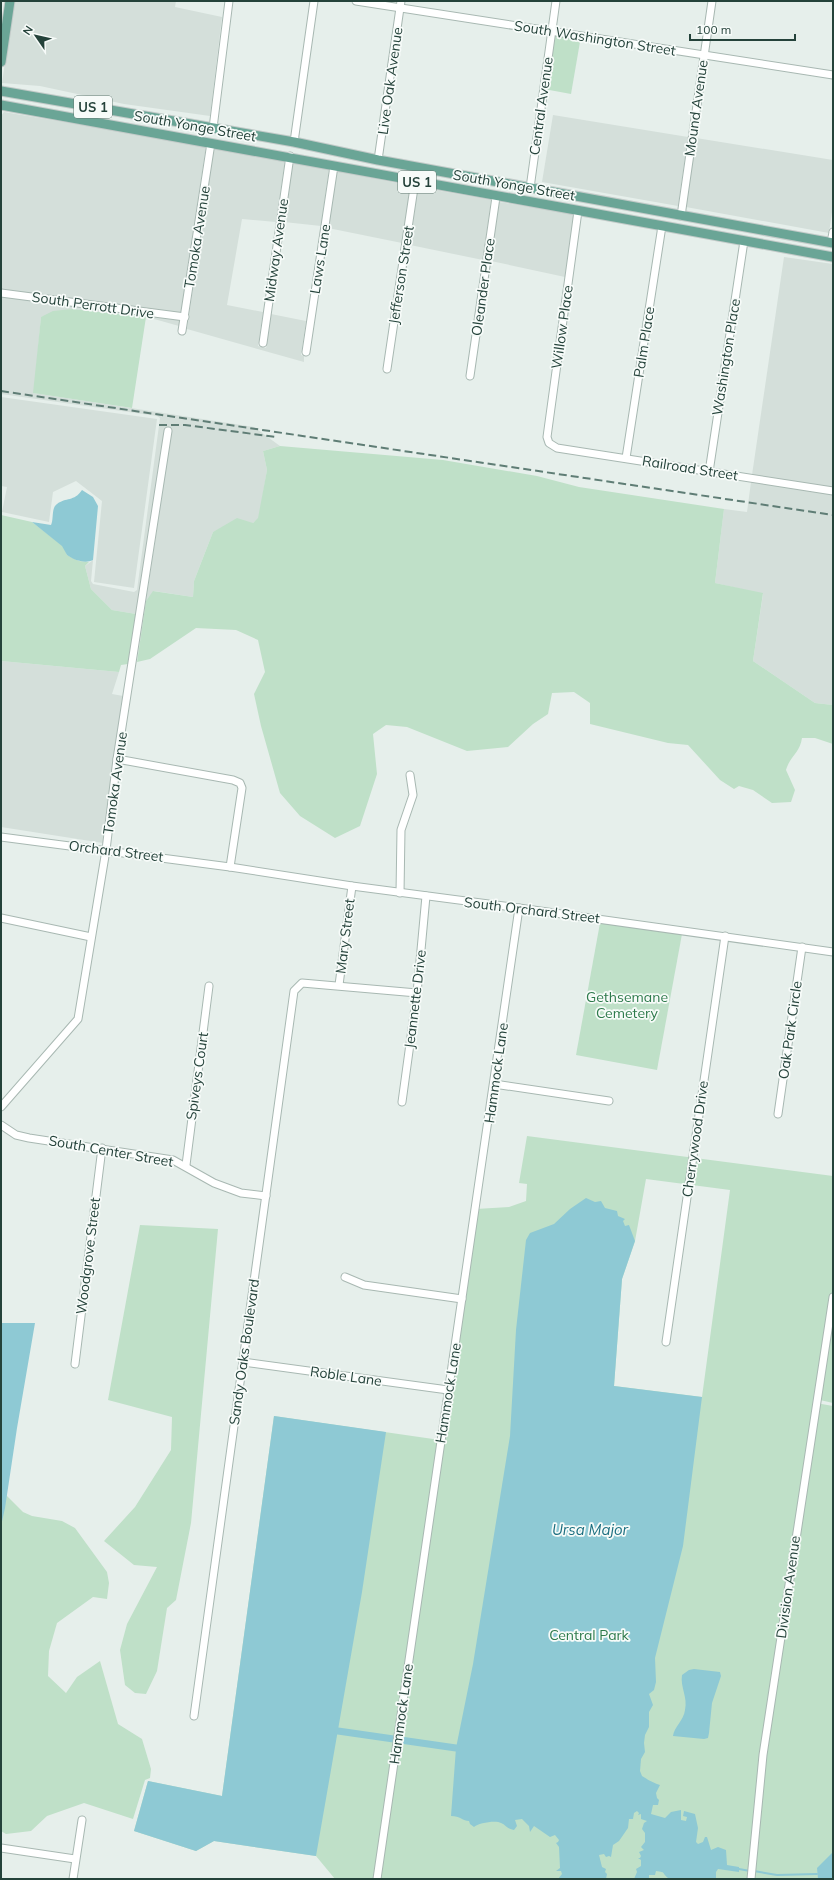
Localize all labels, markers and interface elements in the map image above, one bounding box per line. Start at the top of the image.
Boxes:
north arrow [16,16,56,56]
street label: South Washington Street [513,16,677,60]
scale bar [690,16,795,42]
text: 100 m [696,22,731,37]
text: N [20,23,36,38]
street label: Live Oak Avenue [374,26,406,136]
street label: Central Avenue [525,56,557,156]
street label: Mound Avenue [680,59,712,157]
road number: US 1 [74,96,112,118]
street label: South Yonge Street [133,106,258,146]
street label: South Yonge Street [452,165,577,205]
road number: US 1 [398,171,436,193]
street label: Tomoka Avenue [180,184,214,290]
street label: Midway Avenue [260,197,292,303]
street label: Laws Lane [306,223,334,295]
street label: Jefferson Street [384,224,418,325]
street label: Oleander Place [467,237,499,337]
street label: Willow Place [547,284,577,370]
street label: South Perrott Drive [31,288,155,322]
street label: Washington Place [708,297,744,417]
street label: Palm Place [630,305,658,379]
street label: Railroad Street [641,452,739,484]
street label: Tomoka Avenue [99,730,131,836]
street label: Orchard Street [68,836,164,866]
street label: South Orchard Street [463,893,601,927]
street label: Mary Street [331,897,359,975]
street label: Jeannette Drive [400,949,430,1049]
street label: Oak Park Circle [774,980,806,1080]
park label: Gethsemane Cemetery [586,988,668,1022]
street label: Hammock Lane [480,1022,512,1124]
street label: Spiveys Court [182,1031,212,1121]
street label: Cherrywood Drive [678,1080,712,1198]
street label: South Center Street [47,1131,175,1171]
street label: Woodgrove Street [72,1196,104,1316]
street label: Sandy Oaks Boulevard [225,1278,263,1426]
street label: Hammock Lane [431,1342,465,1444]
street label: Roble Lane [309,1362,383,1390]
water label: Ursa Major [552,1520,629,1539]
street label: Division Avenue [772,1535,804,1639]
park label: Central Park [549,1626,630,1644]
street label: Hammock Lane [385,1663,417,1765]

